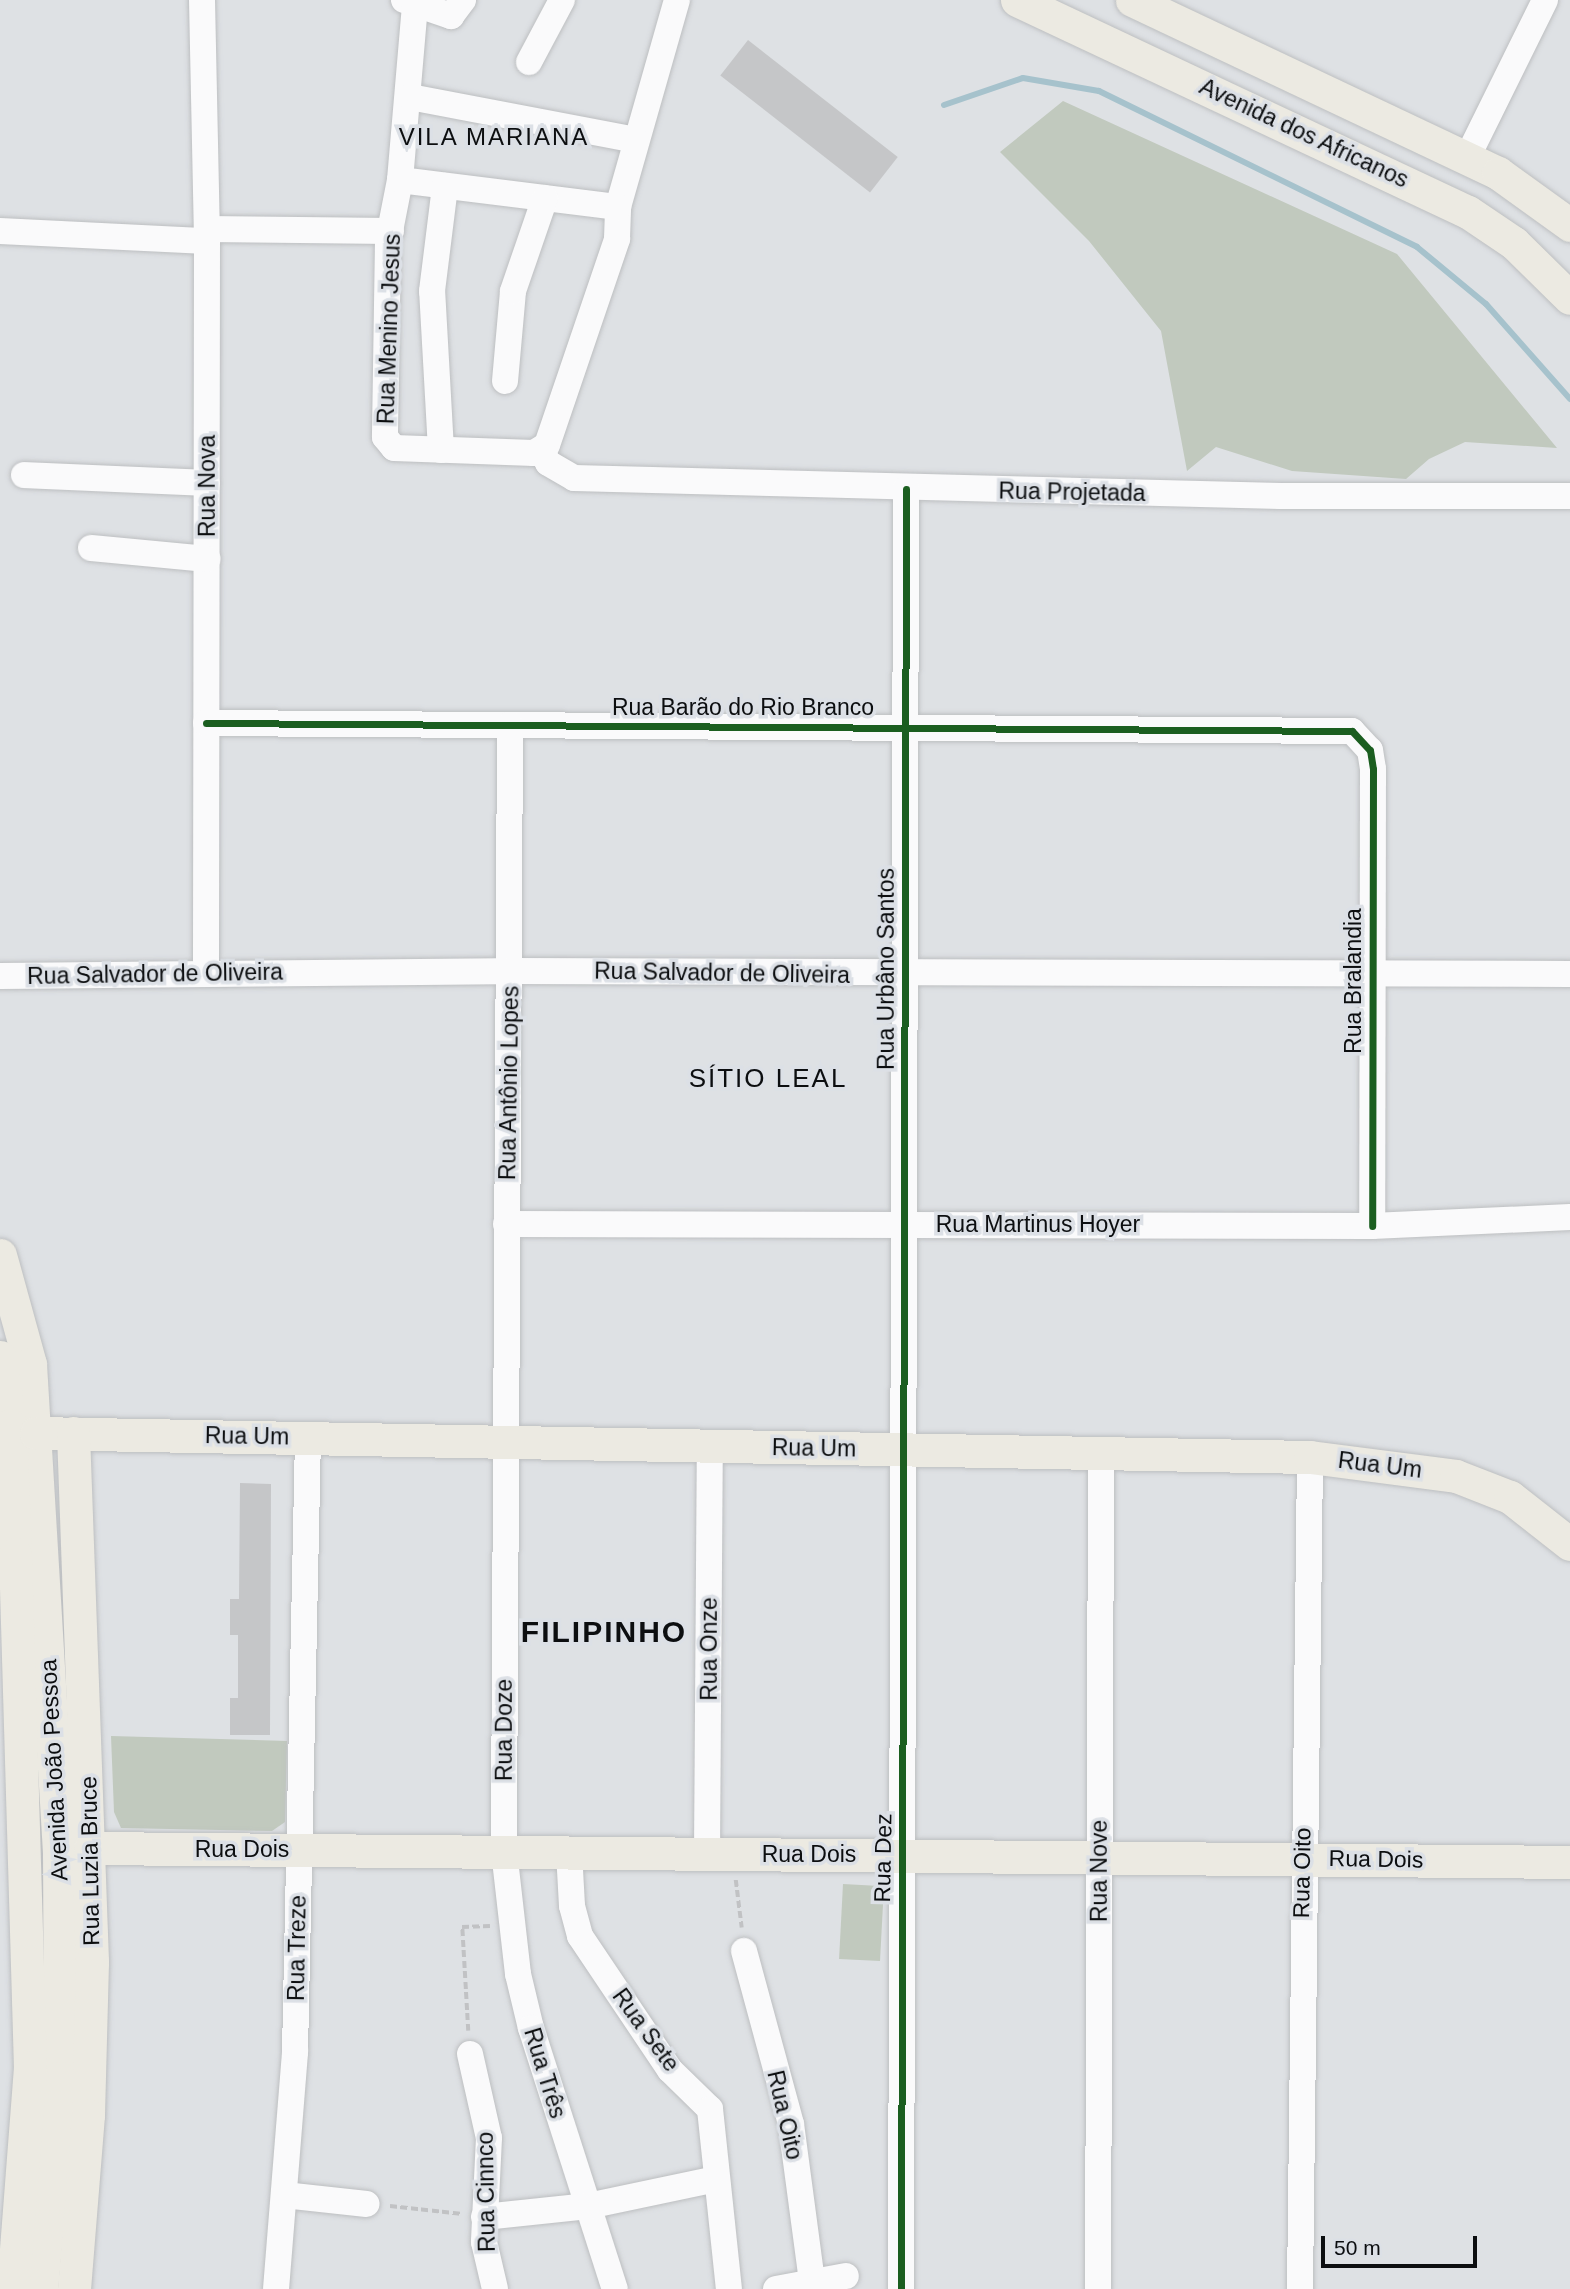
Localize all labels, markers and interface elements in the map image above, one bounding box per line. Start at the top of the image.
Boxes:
street label: Avenida dos Africanos [1195,72,1413,194]
district label: VILA MARIANA [399,123,589,151]
street label: Rua Menino Jesus [372,233,406,425]
street label: Rua Nova [193,435,221,537]
street label: Rua Projetada [998,477,1146,507]
street label: Rua Barão do Rio Branco [612,693,874,721]
street label: Rua Urbâno Santos [872,868,900,1070]
street label: Rua Bralandia [1339,908,1367,1054]
street label: Rua Salvador de Oliveira [594,957,850,989]
street label: Rua Salvador de Oliveira [27,958,283,990]
street label: Rua Antônio Lopes [493,985,525,1181]
district label: SÍTIO LEAL [690,1063,846,1095]
street label: Rua Martinus Hoyer [936,1210,1140,1238]
street label: Rua Um [205,1421,289,1451]
street label: Rua Um [772,1433,856,1463]
street label: Rua Um [1336,1446,1424,1484]
street label: Rua Onze [695,1597,723,1701]
district label: FILIPINHO [522,1614,686,1650]
street label: Avenida João Pessoa [34,1658,74,1882]
street label: Rua Doze [490,1679,518,1781]
street label: Rua Luzia Bruce [75,1776,105,1946]
street label: Rua Dez [868,1813,898,1903]
street label: Rua Nove [1085,1820,1113,1922]
street label: Rua Oito [1287,1827,1317,1919]
street label: Rua Dois [195,1835,289,1863]
street label: Rua Dois [762,1840,856,1868]
street label: Rua Dois [1328,1844,1424,1874]
street label: Rua Treze [282,1895,312,2001]
street label: Rua Sete [607,1983,685,2077]
street label: Rua Três [518,2024,572,2122]
street label: Rua Oito [761,2068,809,2162]
street label: Rua Cinnco [471,2132,501,2252]
scale bar [1325,2222,1481,2266]
text: 50 m [1334,2236,1381,2259]

